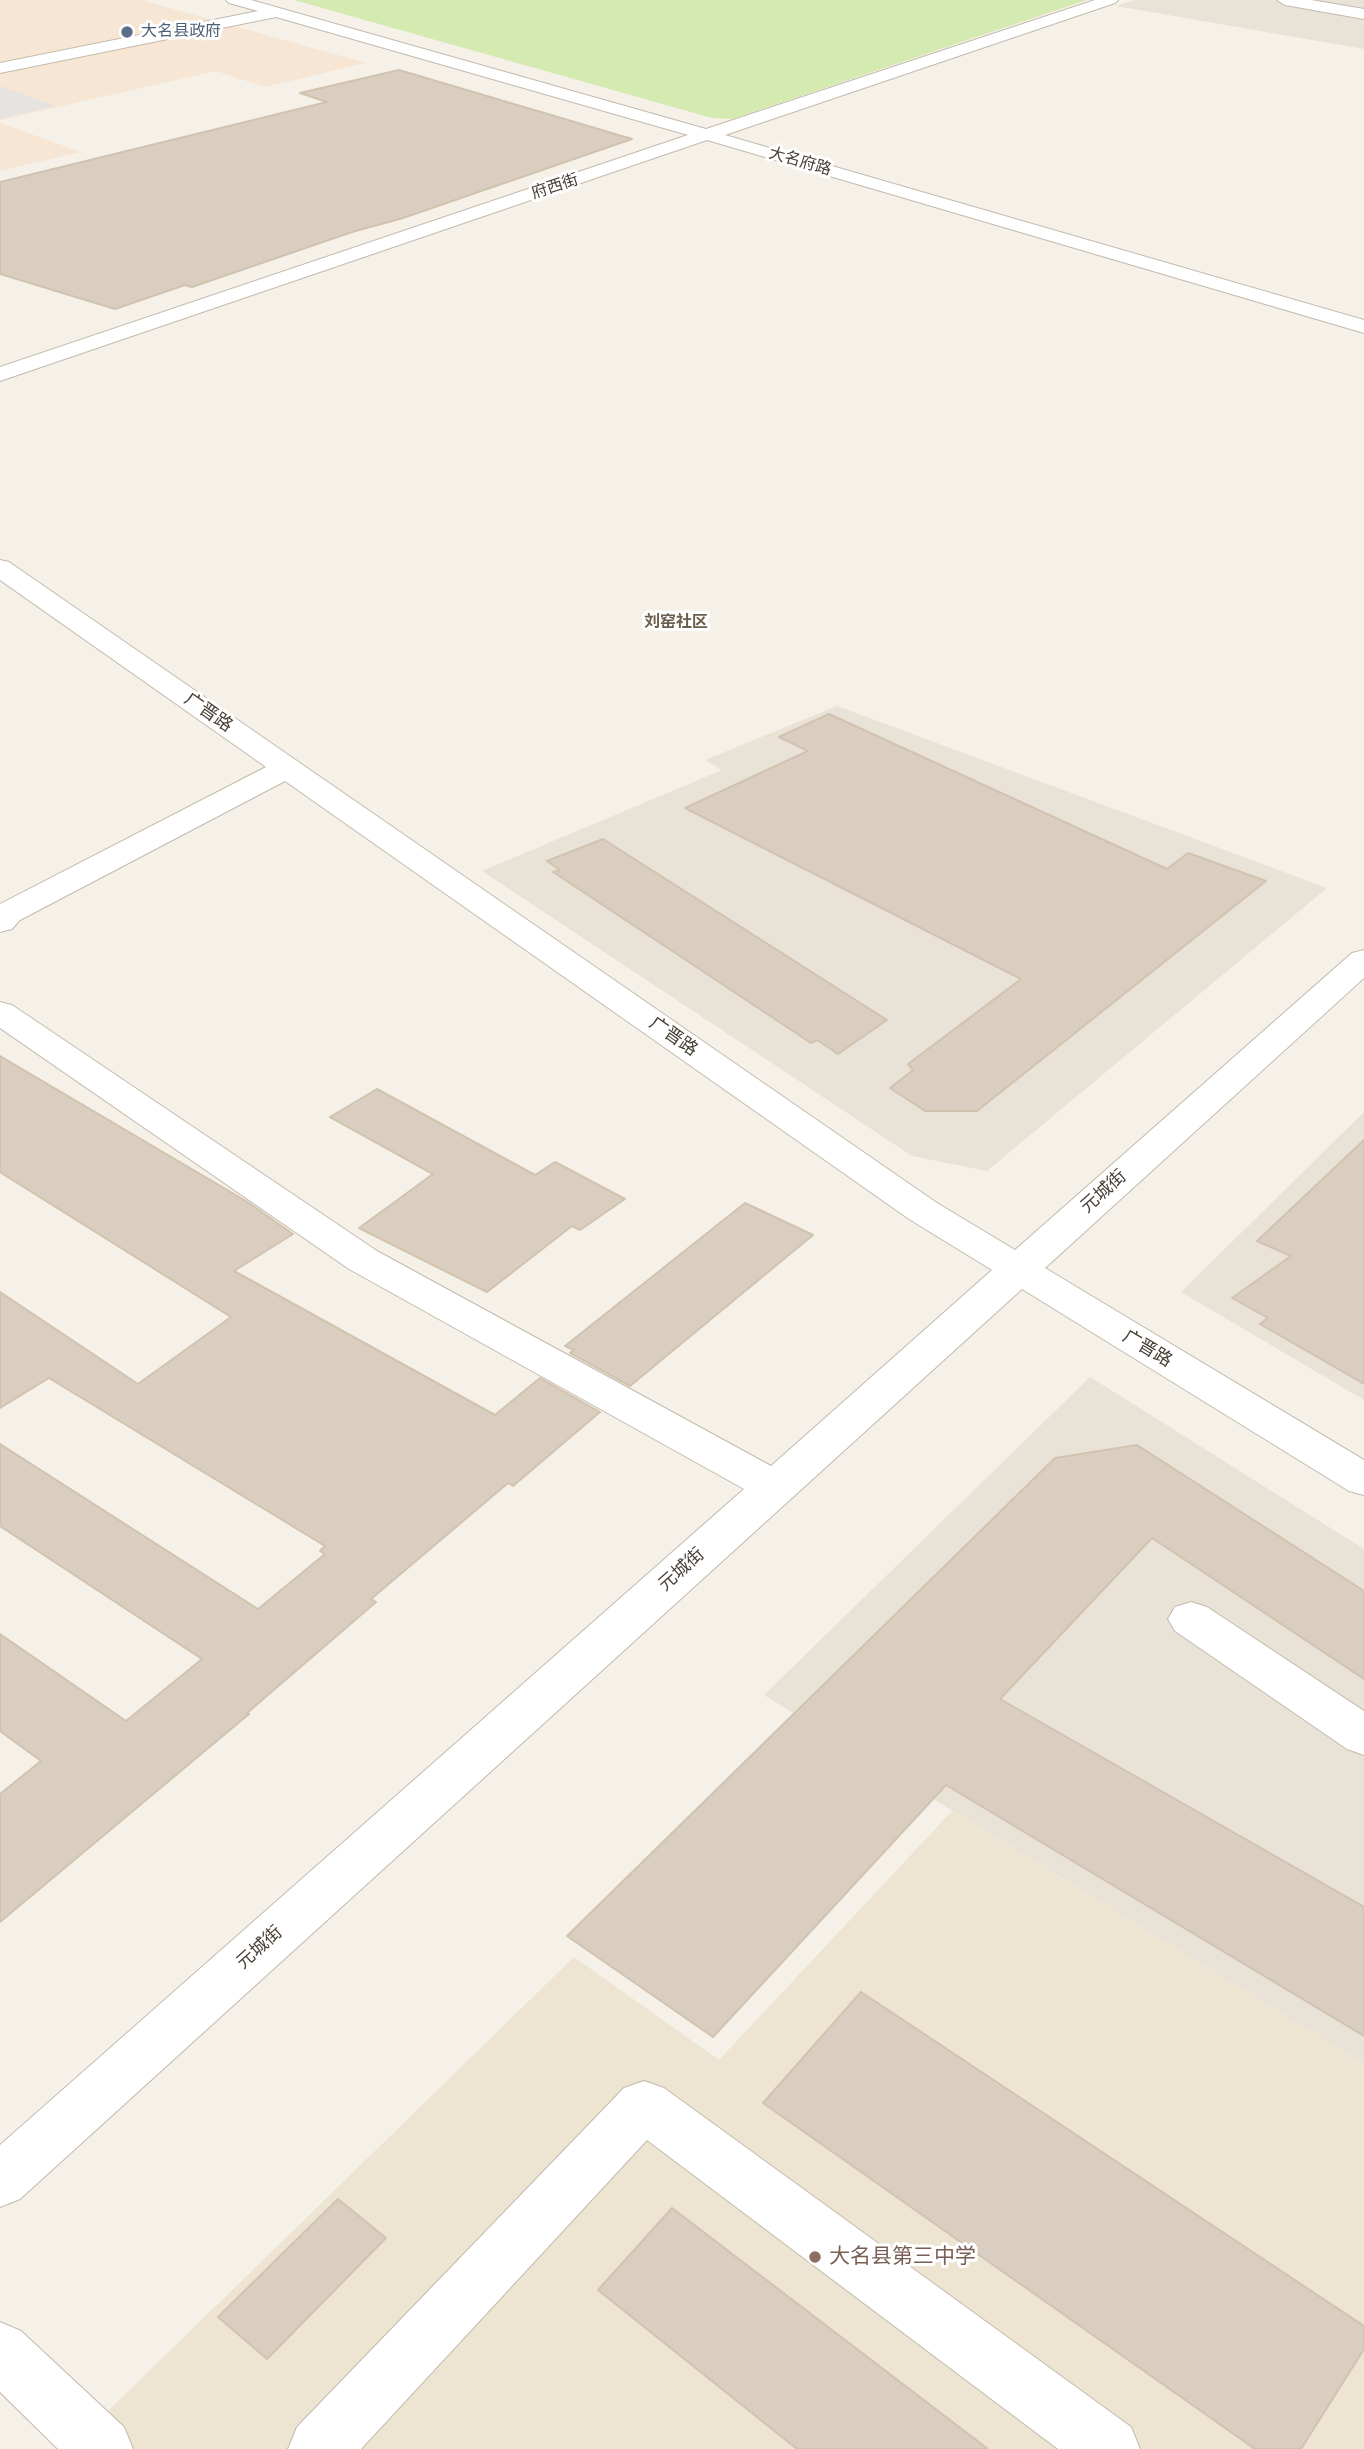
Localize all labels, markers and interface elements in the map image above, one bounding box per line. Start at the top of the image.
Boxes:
place label: 大名县政府 [141,22,221,42]
marker: 大名县政府 [119,24,135,40]
street label: 大名府路 [767,144,833,180]
street label: 府西街 [529,170,581,204]
district label: 刘窑社区 [644,613,708,633]
street label: 广晋路 [180,689,236,737]
street label: 广晋路 [645,1013,701,1061]
street label: 元城街 [1077,1166,1131,1218]
street label: 广晋路 [1118,1326,1176,1372]
street label: 元城街 [655,1544,709,1596]
street label: 元城街 [233,1922,287,1974]
place label: 大名县第三中学 [829,2244,976,2270]
marker: 大名县第三中学 [807,2249,823,2265]

